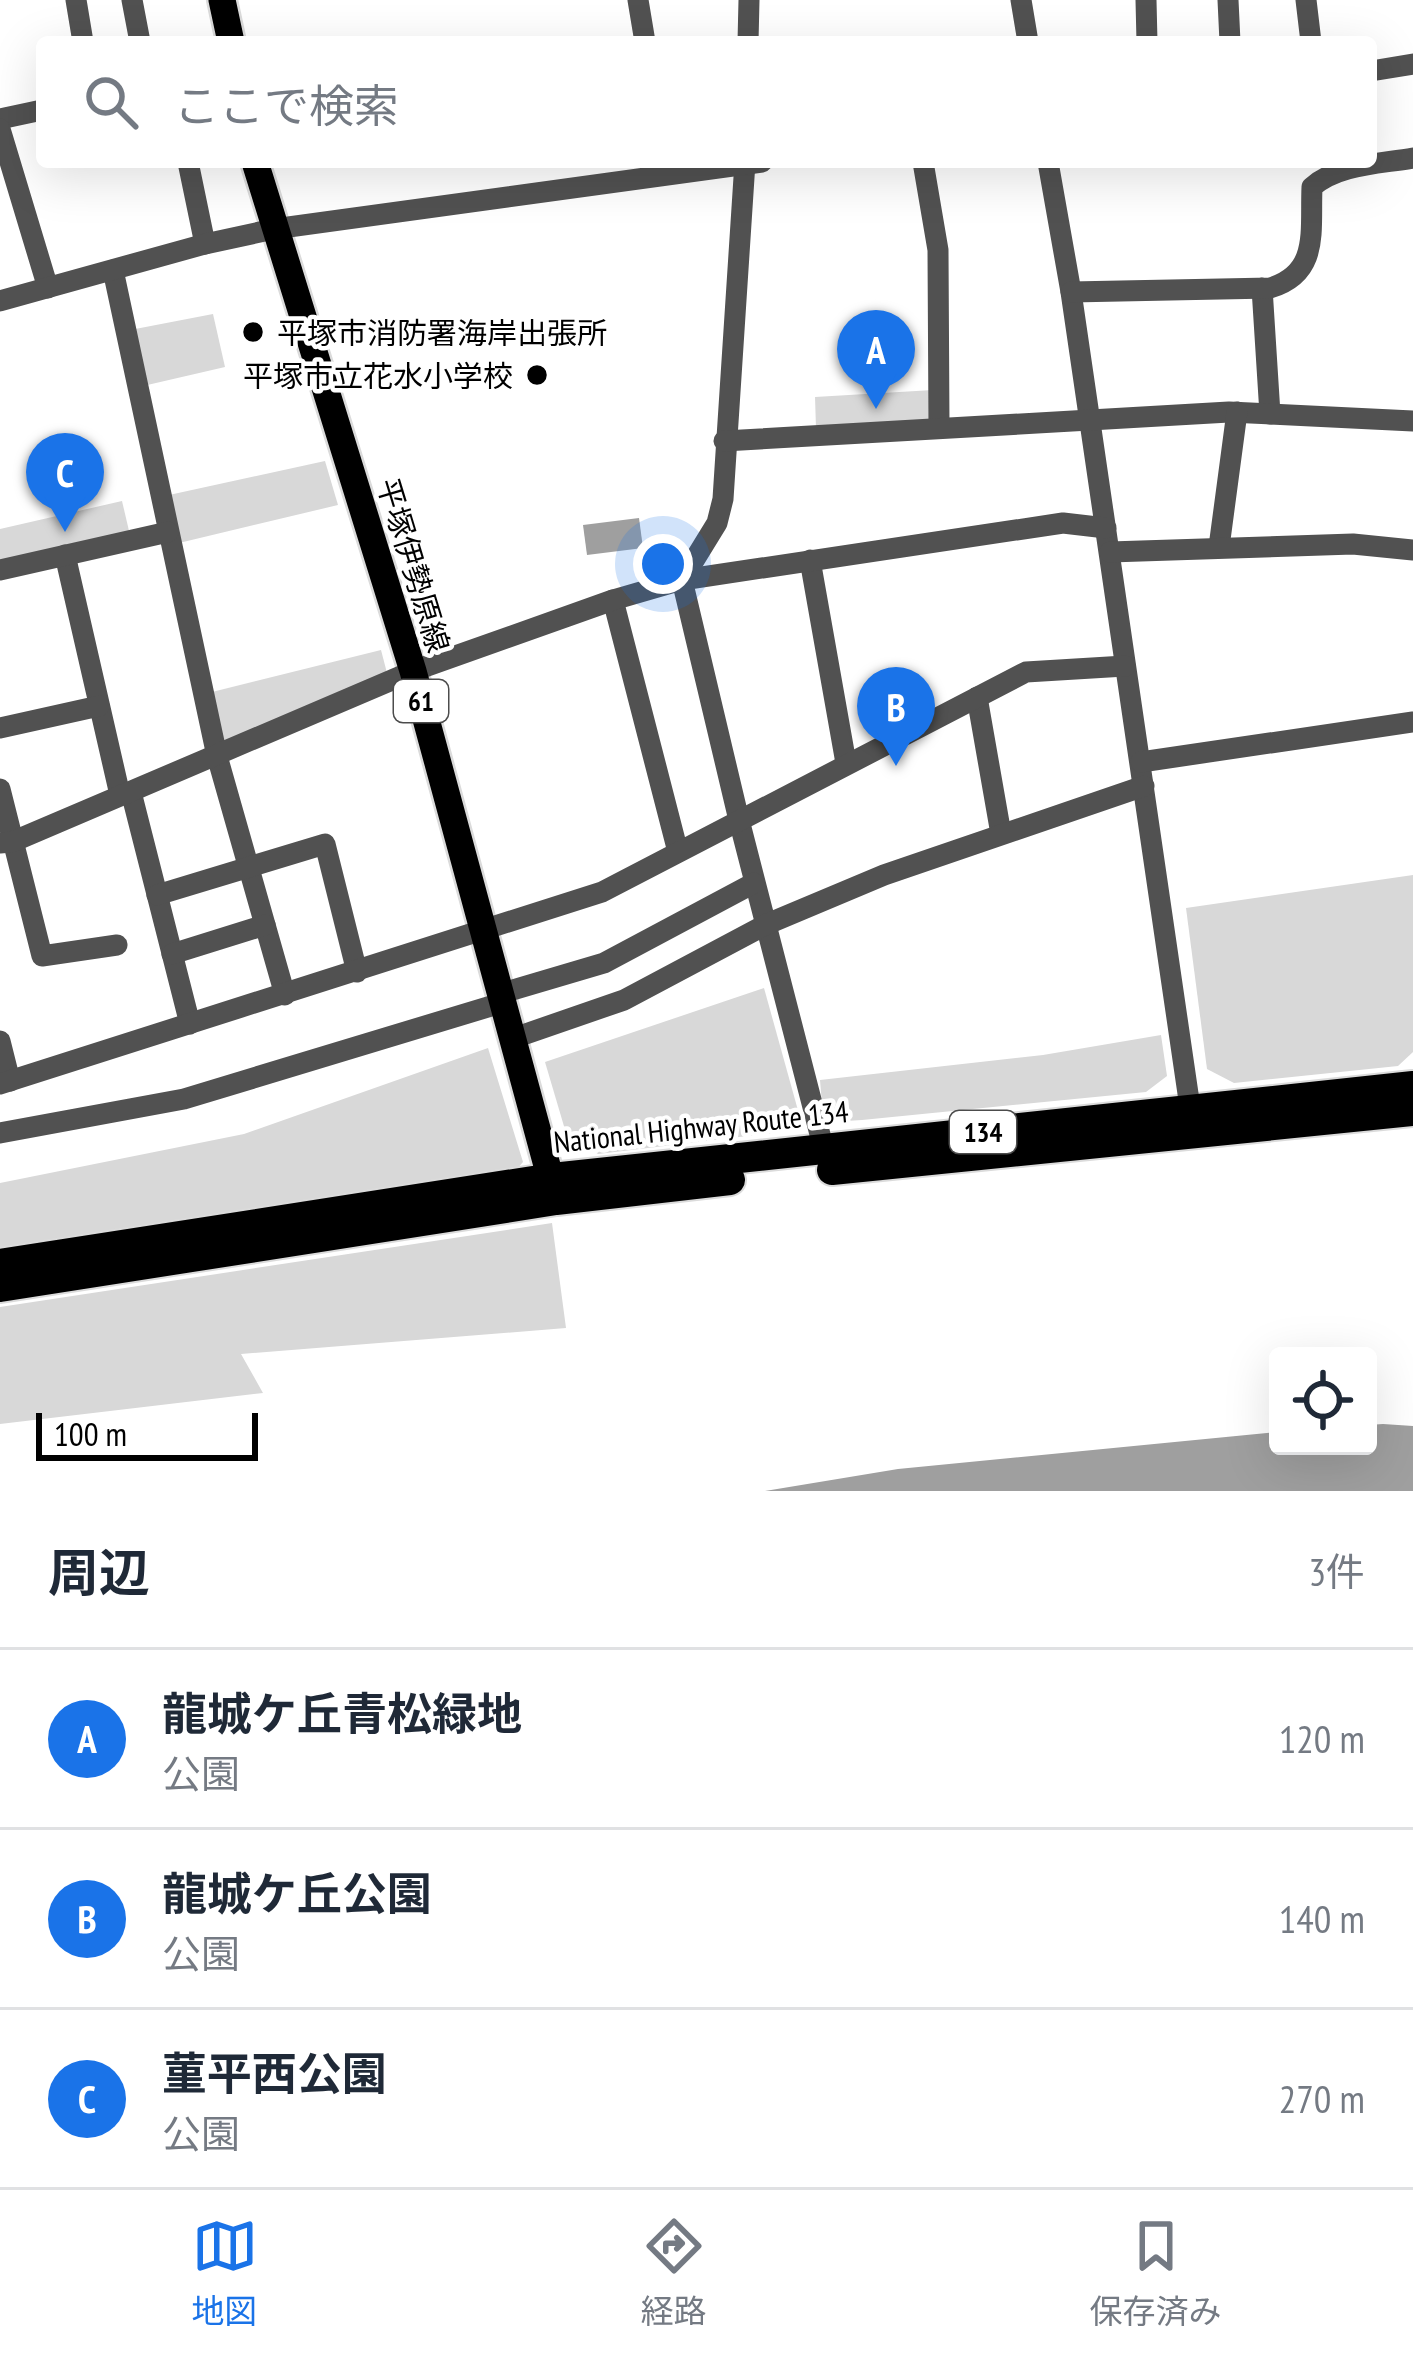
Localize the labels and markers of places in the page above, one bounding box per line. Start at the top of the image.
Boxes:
pin: A [837,310,915,409]
place label: 平塚市消防署海岸出張所 [277,313,607,352]
marker: 平塚市消防署海岸出張所 [240,319,266,345]
place label: 平塚市立花水小学校 [243,356,513,395]
marker: 平塚市立花水小学校 [524,362,550,388]
pin: C [26,433,104,532]
pin: B [857,667,935,766]

